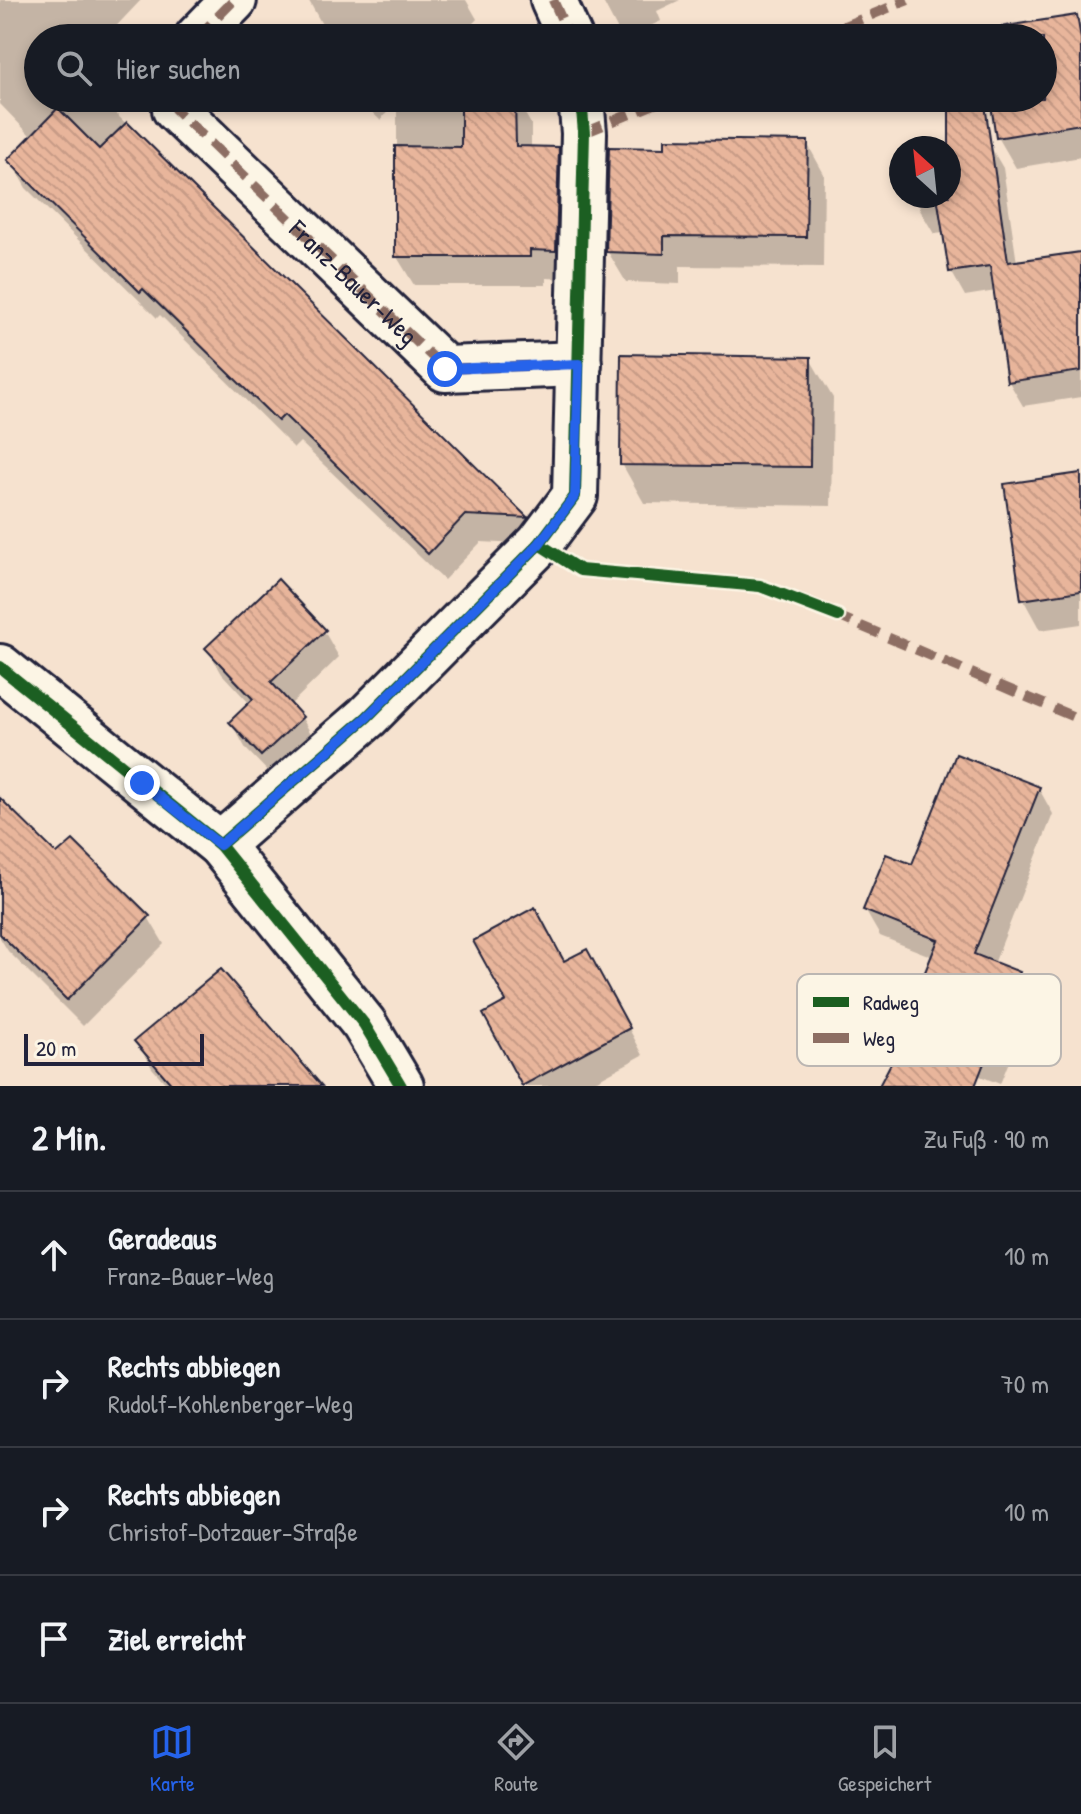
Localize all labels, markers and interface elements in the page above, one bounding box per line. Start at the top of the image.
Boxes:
search box [24,24,1057,112]
icon: search [52,46,96,90]
text: Hier suchen [116,48,240,88]
north arrow [889,136,961,208]
street label: Franz-Bauer-Weg [282,211,426,352]
route start [427,351,463,387]
route end [124,765,160,801]
legend [797,974,1061,1066]
text: Radweg [863,987,919,1017]
text: Weg [863,1023,895,1053]
scale bar [24,1030,204,1066]
text: 20 m [36,1033,76,1063]
text: 2 Min. [32,1115,106,1161]
text: Zu Fuß · 90 m [924,1121,1049,1156]
text: Geradeaus [108,1218,217,1258]
icon: ahead [32,1233,76,1277]
text: 10 m [1004,1238,1049,1273]
text: Franz-Bauer-Weg [108,1258,274,1293]
text: Rechts abbiegen [108,1346,281,1386]
icon: right [32,1361,76,1405]
text: 70 m [1001,1366,1049,1401]
text: Rudolf-Kohlenberger-Weg [108,1386,353,1421]
text: Rechts abbiegen [108,1474,281,1514]
icon: right [32,1489,76,1533]
text: 10 m [1004,1494,1049,1529]
text: Christof-Dotzauer-Straße [108,1514,358,1549]
icon: arrive [32,1617,76,1661]
text: Ziel erreicht [108,1619,245,1659]
tab: Karte [150,1720,195,1798]
tab: Route [494,1720,538,1798]
tab: Gespeichert [838,1720,931,1798]

